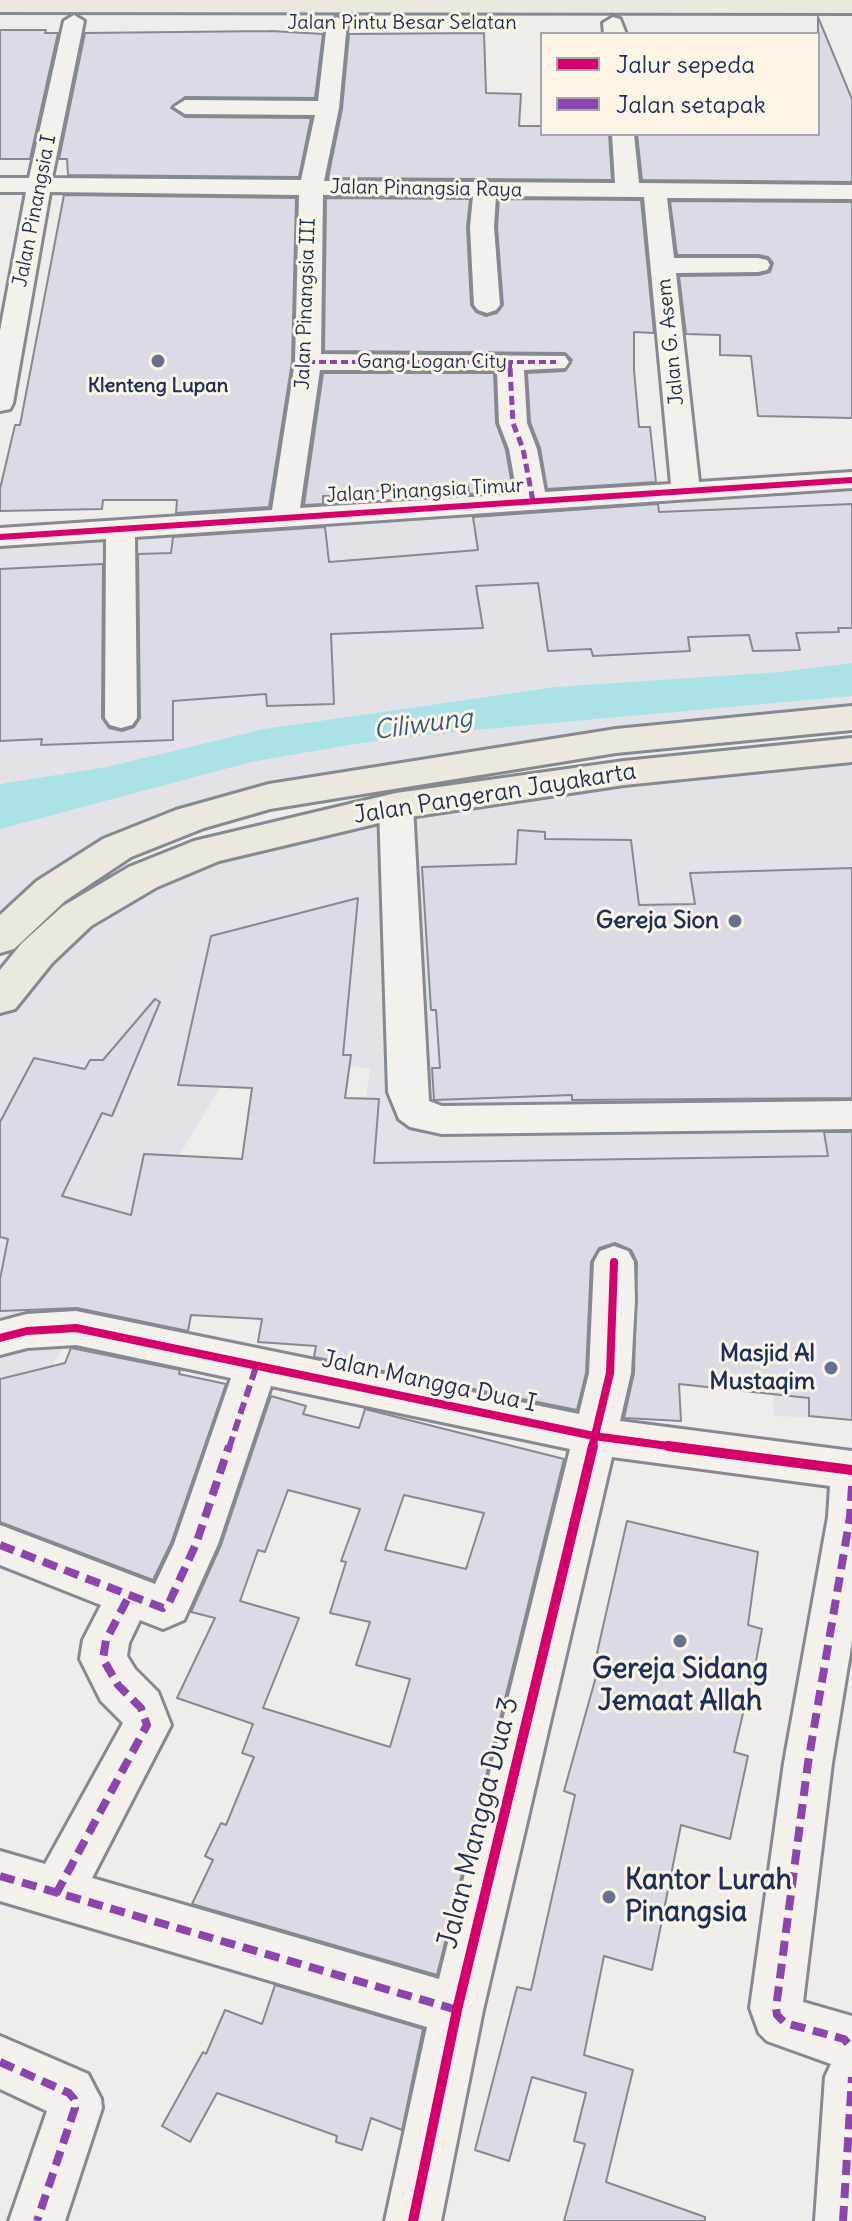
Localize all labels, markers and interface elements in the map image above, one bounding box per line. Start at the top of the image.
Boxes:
street label: Jalan Pintu Besar Selatan [287,11,517,35]
legend [540,32,820,136]
text: Jalur sepeda [616,49,755,79]
text: Jalan setapak [616,89,766,119]
street label: Jalan Pinangsia I [8,133,62,289]
street label: Jalan Pinangsia Raya [330,175,522,203]
street label: Jalan Pinangsia III [291,218,321,390]
street label: Jalan G. Asem [652,277,690,407]
street label: Gang Logan City [357,350,507,374]
marker: Klenteng Lupan [149,352,167,370]
place label: Klenteng Lupan [88,374,228,398]
street label: Jalan Pinangsia Timur [326,474,524,508]
water label: Ciliwung [371,703,475,747]
street label: Jalan Pangeran Jayakarta [352,757,638,831]
place label: Gereja Sion [596,907,719,935]
marker: Gereja Sion [726,912,744,930]
place label: Masjid Al Mustaqim [709,1340,815,1396]
street label: Jalan Mangga Dua I [319,1345,539,1419]
marker: Masjid Al Mustaqim [822,1359,840,1377]
marker: Gereja Sidang Jemaat Allah [671,1632,689,1650]
place label: Gereja Sidang Jemaat Allah [592,1653,768,1719]
street label: Jalan Mangga Dua 3 [431,1693,527,1953]
place label: Kantor Lurah Pinangsia [625,1864,792,1930]
marker: Kantor Lurah Pinangsia [600,1888,618,1906]

